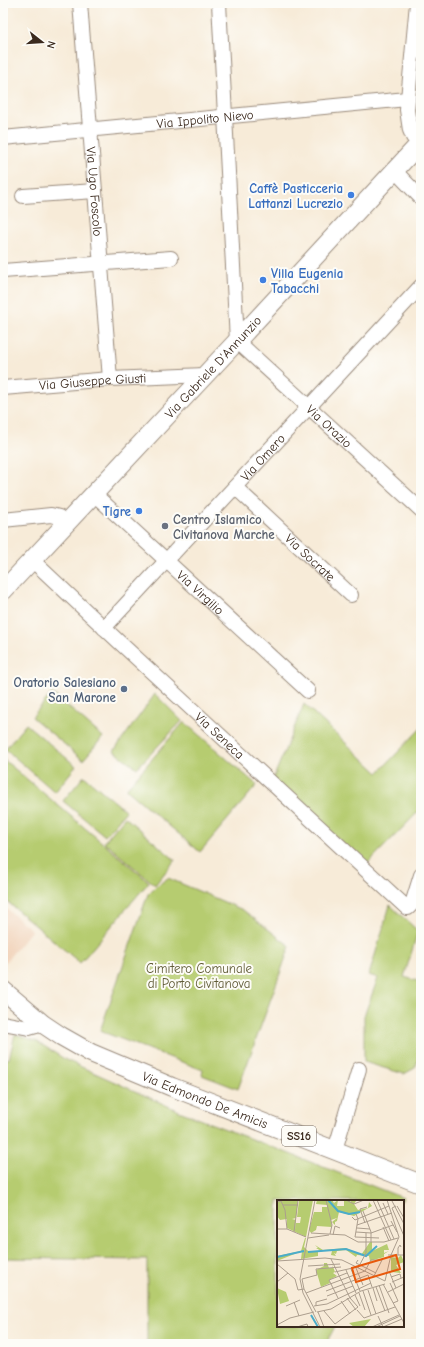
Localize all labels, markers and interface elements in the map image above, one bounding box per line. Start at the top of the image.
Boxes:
north arrow [22,22,62,62]
text: N [44,39,58,50]
street label: Via Ippolito Nievo [156,106,254,131]
street label: Via Ugo Foscolo [84,146,106,237]
place label: Caffè Pasticceria Lattanzi Lucrezio [248,181,343,211]
marker: Caffè Pasticceria Lattanzi Lucrezio [346,190,356,200]
place label: Villa Eugenia Tabacchi [271,266,343,296]
marker: Villa Eugenia Tabacchi [258,275,268,285]
street label: Via Gabriele D'Annunzio [161,312,264,421]
street label: Via Giuseppe Giusti [39,370,147,392]
street label: Via Orazio [304,401,355,451]
street label: Via Omero [237,430,288,484]
place label: Tigre [103,504,132,519]
marker: Tigre [134,506,144,516]
place label: Centro Islamico Civitanova Marche [173,512,275,542]
marker: Centro Islamico Civitanova Marche [160,521,170,531]
street label: Via Socrate [282,530,339,584]
street label: Via Virgilio [174,567,227,618]
place label: Oratorio Salesiano San Marone [14,675,117,705]
marker: Oratorio Salesiano San Marone [119,684,129,694]
street label: Via Seneca [192,709,248,762]
park label: Cimitero Comunale di Porto Civitanova [146,961,253,991]
street label: Via Edmondo De Amicis [140,1068,270,1131]
road number: SS16 [282,1126,316,1146]
inset map [277,1200,404,1327]

